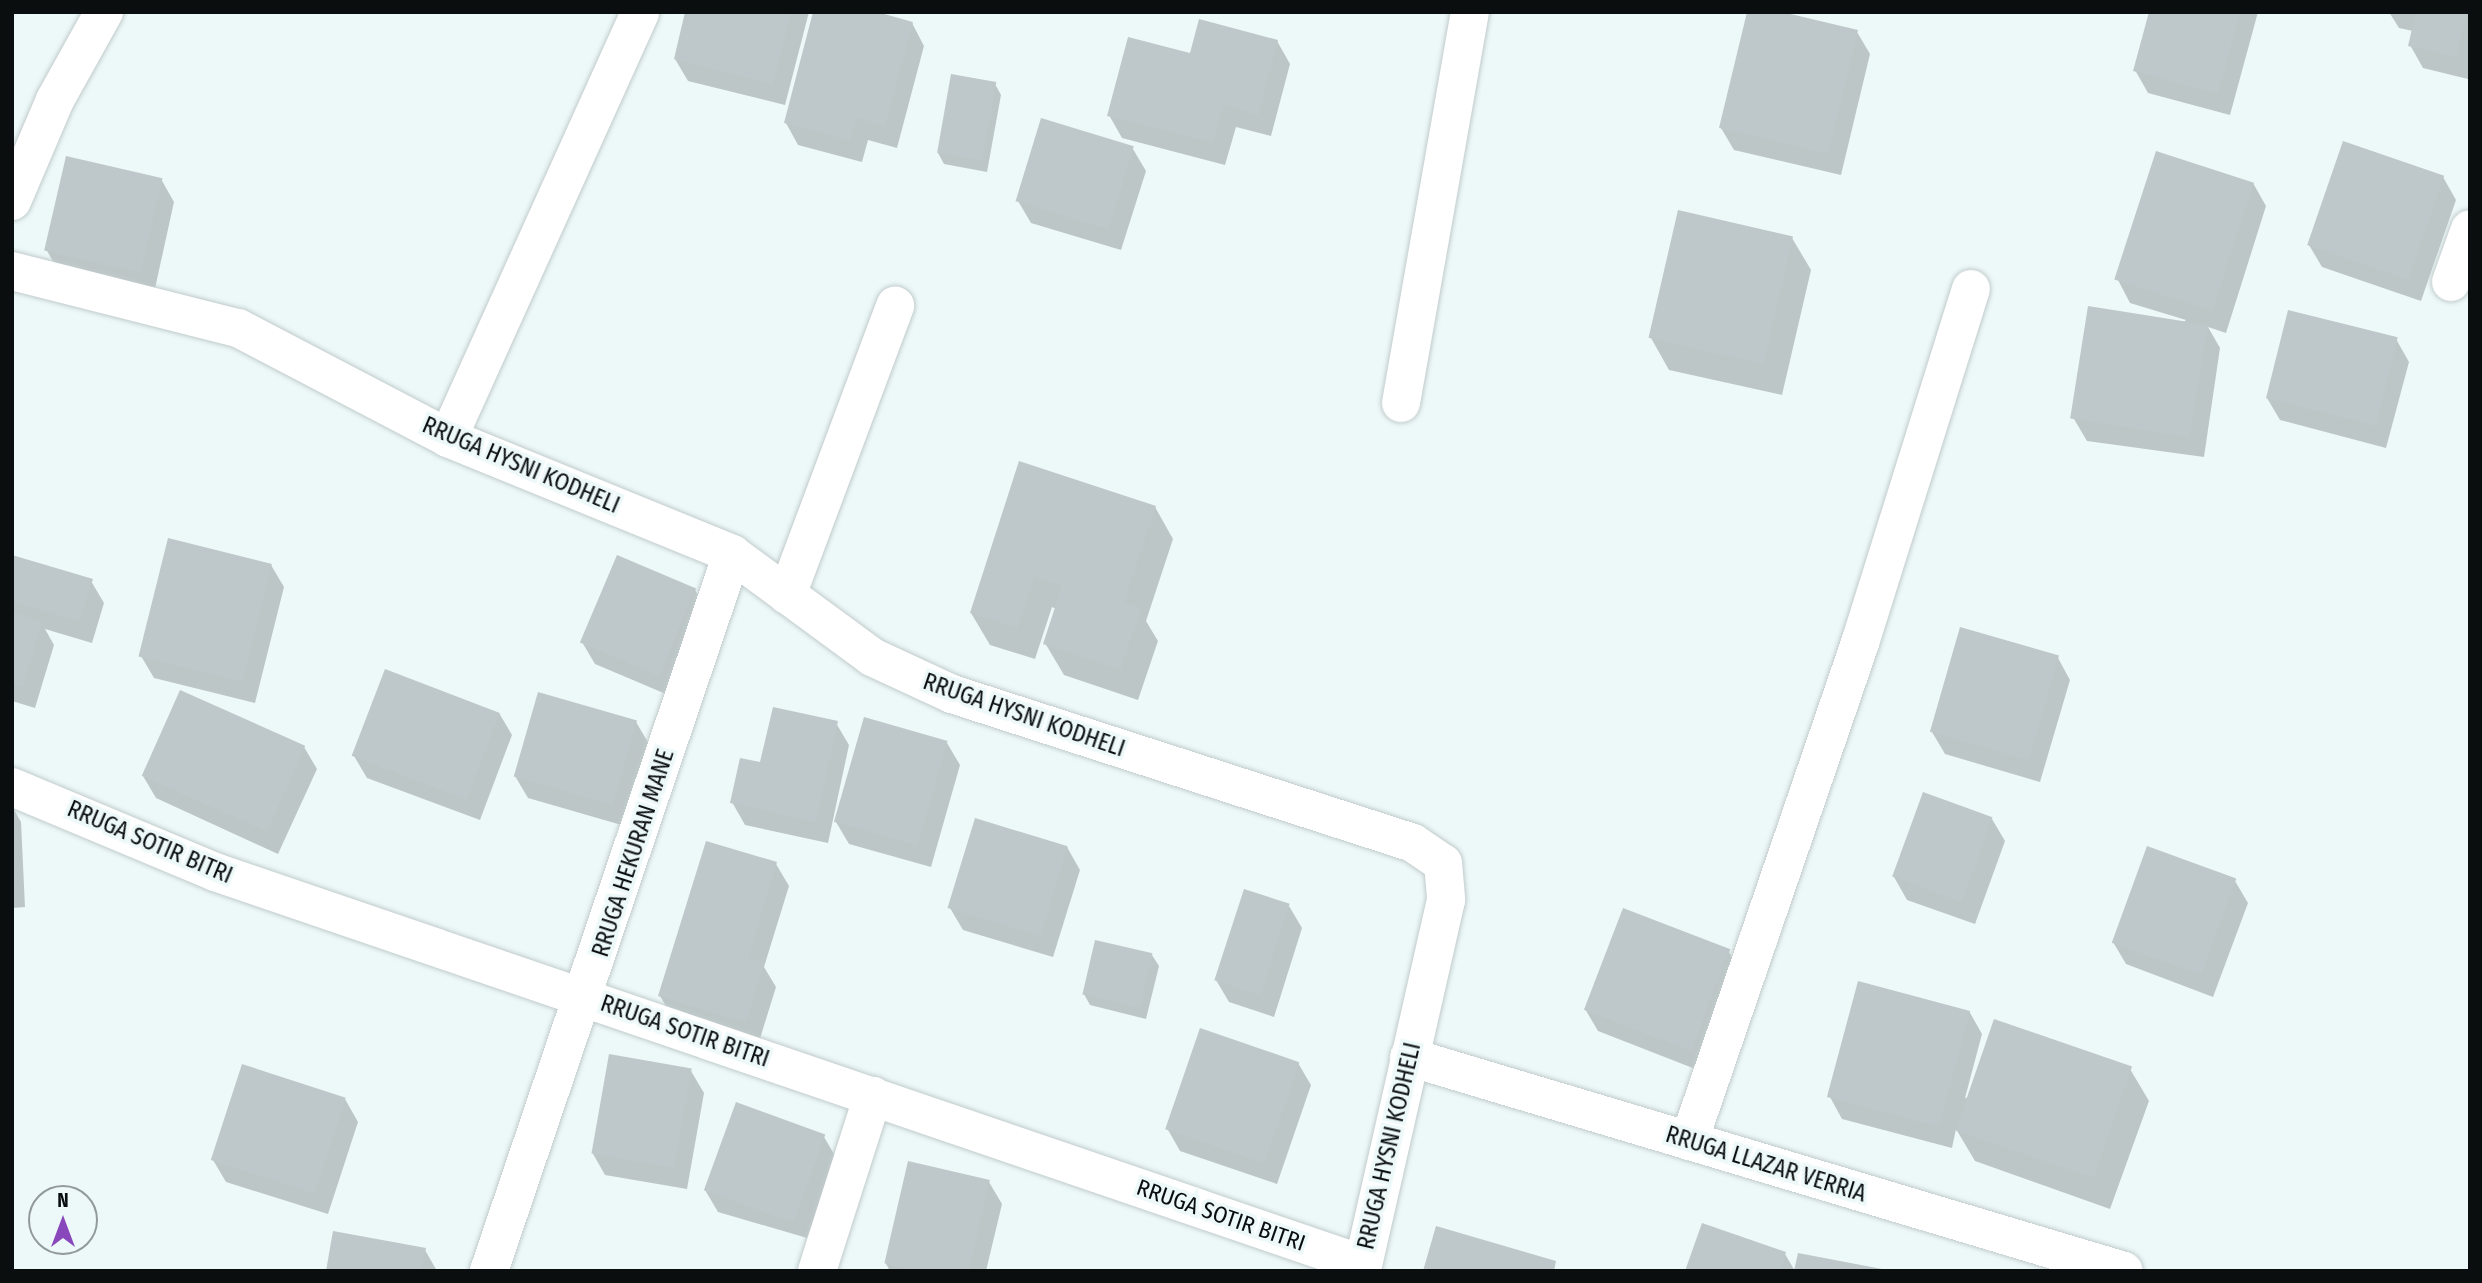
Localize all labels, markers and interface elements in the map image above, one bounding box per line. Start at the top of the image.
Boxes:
street label: RRUGA HYSNI KODHELI [418,411,624,519]
street label: RRUGA HYSNI KODHELI [920,668,1128,762]
street label: RRUGA HEKURAN MANE [586,746,680,960]
street label: RRUGA SOTIR BITRI [63,795,237,889]
street label: RRUGA SOTIR BITRI [597,989,773,1073]
street label: RRUGA HYSNI KODHELI [1352,1040,1426,1252]
street label: RRUGA LLAZAR VERRIA [1662,1120,1870,1208]
street label: RRUGA SOTIR BITRI [1133,1173,1309,1257]
north arrow [28,1185,98,1255]
text: N [57,1189,69,1212]

